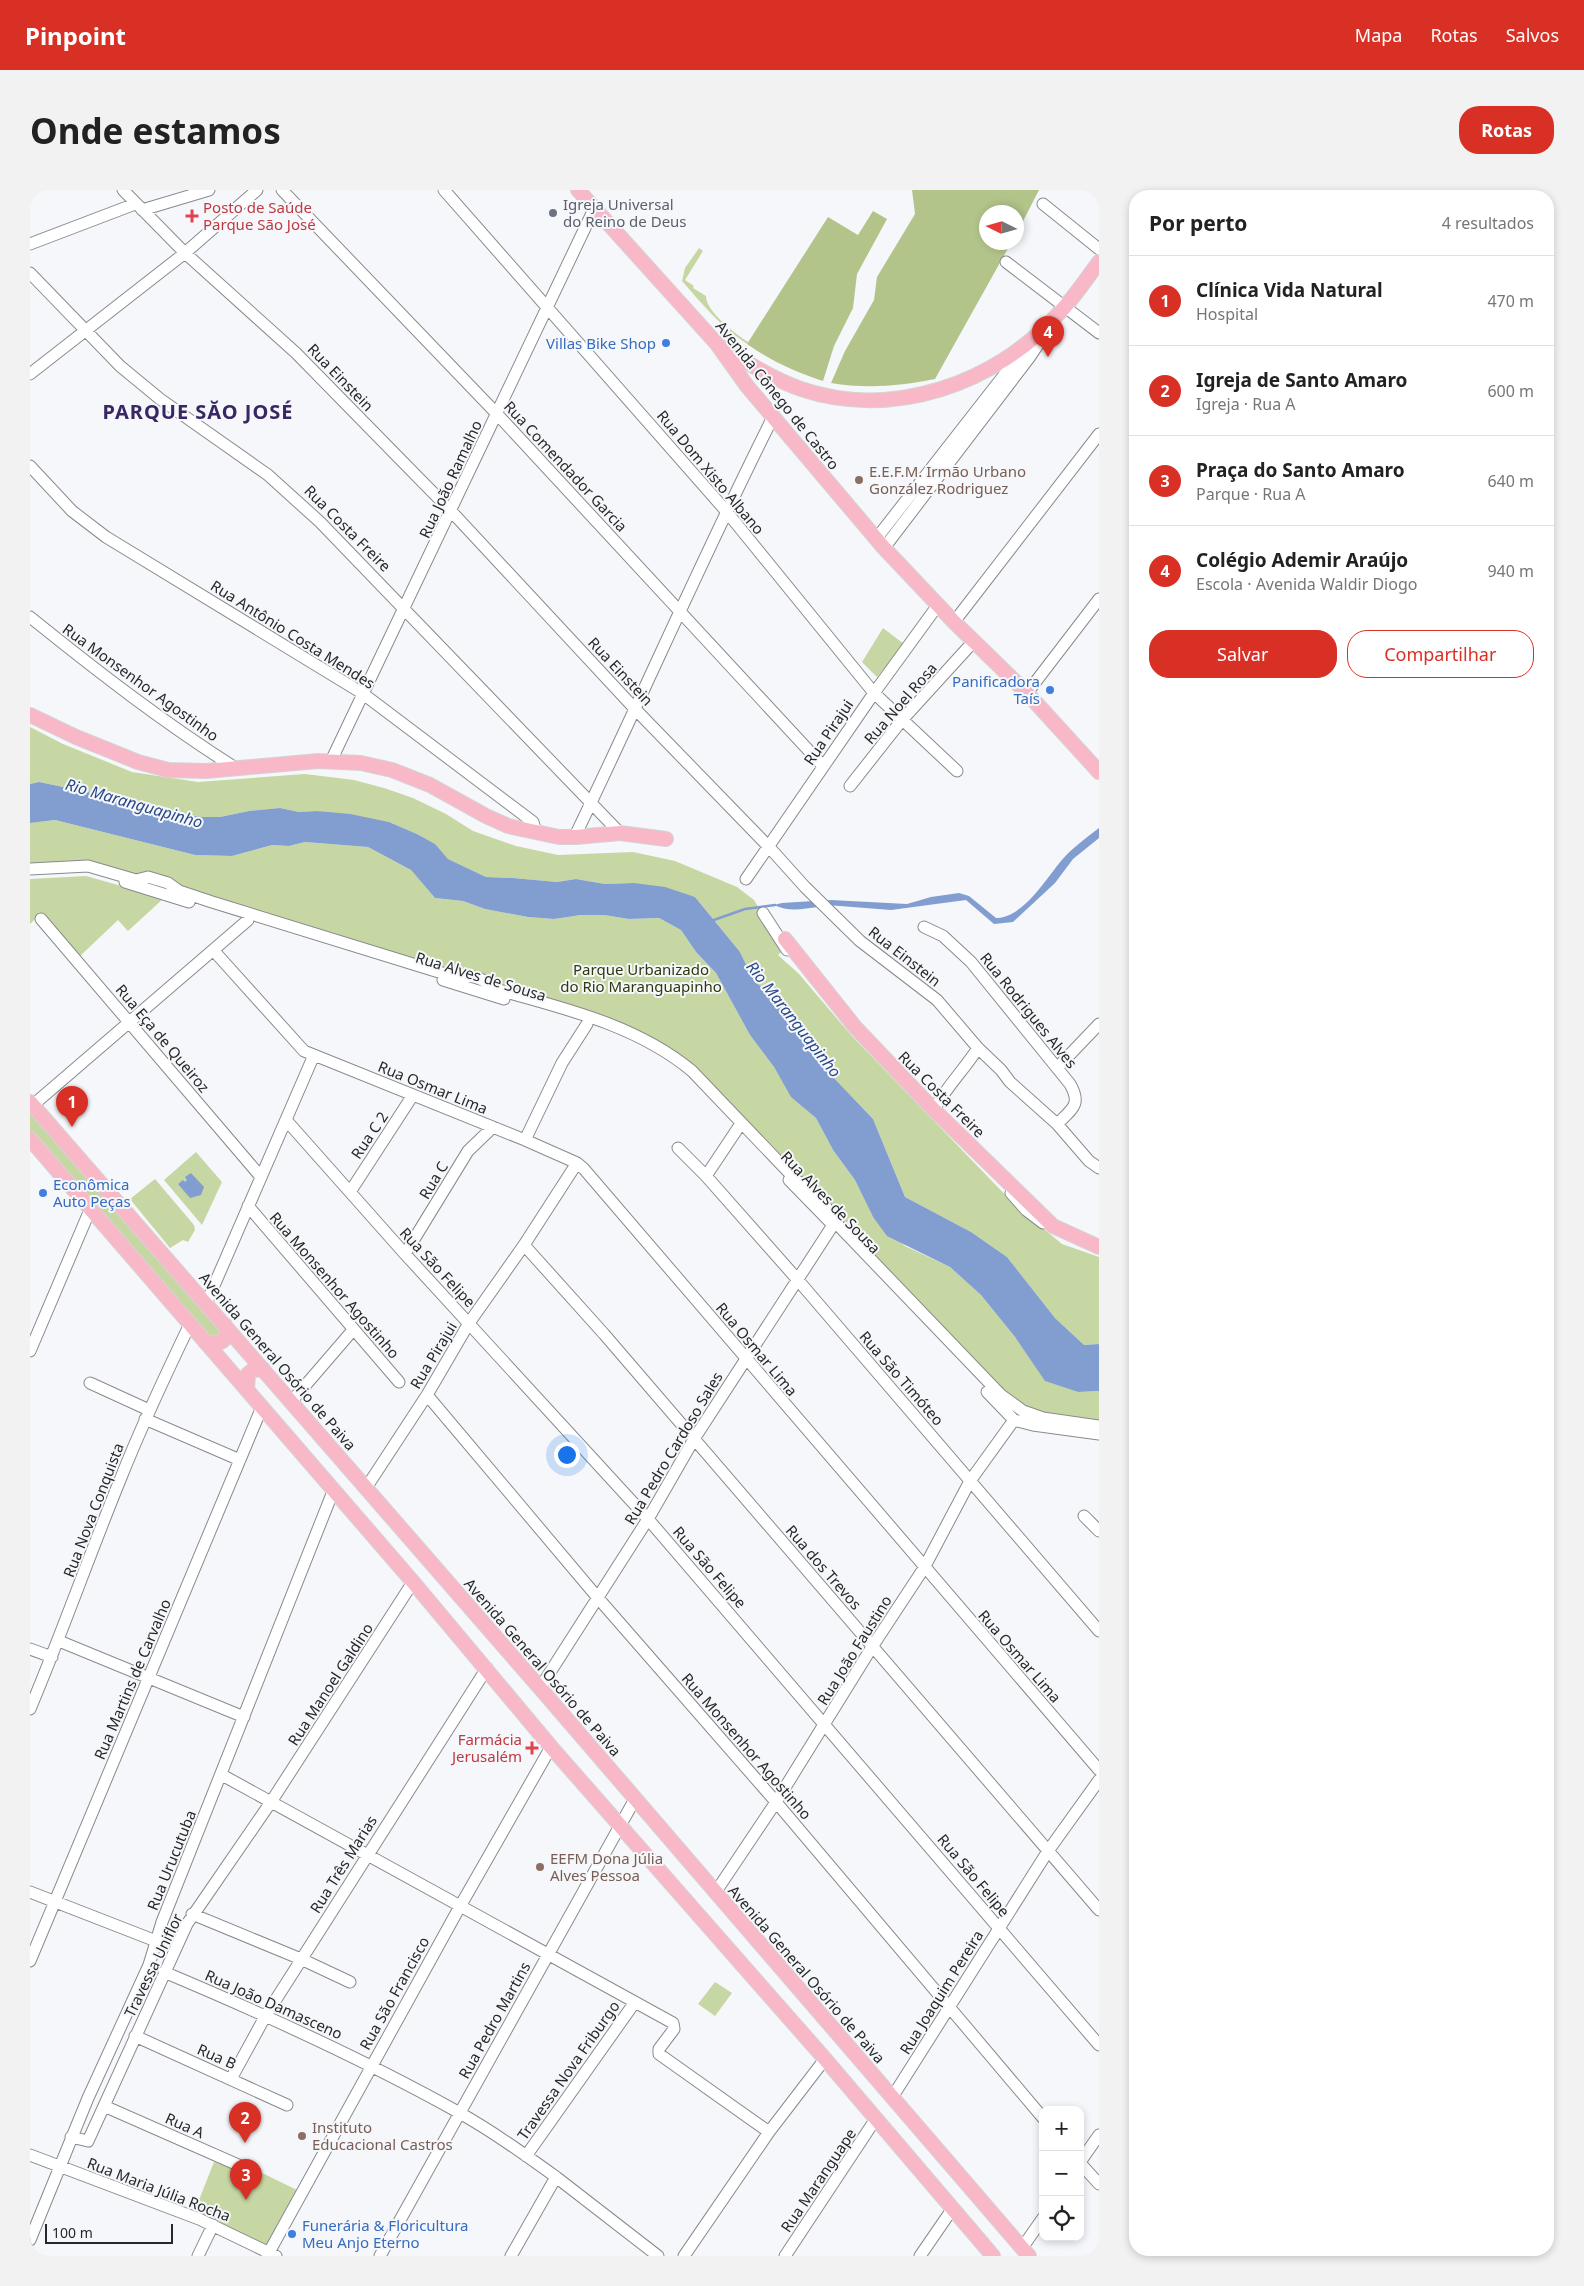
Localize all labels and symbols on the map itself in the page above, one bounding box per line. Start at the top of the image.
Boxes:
place label: Igreja Universal do Reino de Deus [563,194,687,231]
place label: Posto de Saúde Parque São José [203,197,316,234]
north arrow [979,205,1024,250]
marker: Igreja Universal do Reino de Deus [547,207,559,219]
marker: Posto de Saúde Parque São José [185,209,199,223]
street label: Avenida Cônego de Castro [712,316,844,474]
pin: 4 [1032,316,1064,357]
place label: Villas Bike Shop [546,333,656,353]
marker: Villas Bike Shop [660,337,672,349]
street label: Rua Einstein [304,339,378,415]
street label: Rua Comendador Garcia [500,396,632,536]
district label: PARQUE SĂO JOSÉ [103,398,293,425]
street label: Rua Dom Xisto Albano [653,406,769,538]
street label: Rua João Ramalho [414,417,486,541]
place label: E.E.F.M. Irmão Urbano González Rodriguez [869,461,1026,498]
marker: E.E.F.M. Irmão Urbano González Rodriguez [853,474,865,486]
street label: Rua Costa Freire [300,480,396,576]
street label: Rua Antônio Costa Mendes [207,575,379,693]
street label: Rua Monsenhor Agostinho [59,619,223,745]
street label: Rua Einstein [584,633,658,709]
street label: Rua Noel Rosa [859,658,941,748]
place label: Panificadora Taís [952,671,1040,708]
marker: Panificadora Taís [1044,684,1056,696]
street label: Rua Pirajui [799,695,857,769]
water label: Rio Maranguapinho [63,773,205,833]
street label: Rua Einstein [865,921,945,991]
street label: Rua Alves de Sousa [413,947,549,1005]
street label: Rua Rodrigues Alves [976,948,1082,1072]
water label: Rio Maranguapinho [742,956,846,1082]
park label: Parque Urbanizado do Rio Maranguapinho [560,959,722,996]
street label: Rua Eça de Queiroz [112,980,214,1096]
street label: Rua Costa Freire [894,1046,990,1142]
street label: Rua Osmar Lima [375,1056,491,1118]
pin: 1 [56,1086,88,1127]
street label: Rua C 2 [346,1107,392,1163]
street label: Rua Alves de Sousa [777,1146,885,1258]
street label: Rua C [414,1157,452,1202]
place label: Econômica Auto Peças [53,1174,131,1211]
marker: Econômica Auto Peças [37,1187,49,1199]
street label: Rua Monsenhor Agostinho [266,1207,404,1363]
street label: Rua São Felipe [396,1223,480,1311]
street label: Avenida General Osório de Paiva [195,1268,361,1454]
street label: Rua Osmar Lima [712,1298,802,1400]
street label: Rua Pirajui [405,1318,461,1392]
street label: Rua São Timóteo [855,1327,949,1429]
street label: Rua Pedro Cardoso Sales [619,1368,727,1528]
street label: Rua Nova Conquista [58,1440,128,1580]
your location [554,1442,580,1468]
street label: Rua dos Trevos [782,1521,866,1613]
street label: Rua São Felipe [669,1522,751,1612]
street label: Avenida General Osório de Paiva [460,1574,626,1760]
street label: Rua João Faustino [812,1591,896,1709]
street label: Rua Martins de Carvalho [89,1596,175,1762]
street label: Rua Osmar Lima [974,1605,1066,1707]
street label: Rua Manoel Galdino [283,1619,377,1749]
street label: Rua Monsenhor Agostinho [678,1668,816,1824]
place label: Farmácia Jerusalém [450,1729,522,1766]
marker: Farmácia Jerusalém [526,1742,538,1754]
street label: Rua Urucutuba [142,1807,200,1913]
street label: Rua Três Marias [305,1811,381,1917]
street label: Rua São Felipe [933,1829,1015,1921]
place label: EEFM Dona Júlia Alves Pessoa [550,1848,663,1885]
marker: EEFM Dona Júlia Alves Pessoa [534,1861,546,1873]
street label: Avenida General Osório de Paiva [724,1881,890,2067]
street label: Travessa Uniflor [119,1910,187,2020]
street label: Rua Joaquim Pereira [895,1926,987,2058]
street label: Rua São Francisco [355,1933,433,2053]
street label: Rua Pedro Martins [454,1958,534,2082]
street label: Rua João Damasceno [202,1965,346,2043]
street label: Travessa Nova Friburgo [512,1996,624,2144]
street label: Rua B [194,2039,240,2073]
pin: 2 [229,2102,261,2143]
street label: Rua A [162,2108,208,2143]
place label: Instituto Educacional Castros [312,2117,453,2154]
street label: Rua Maranguape [776,2124,860,2236]
marker: Instituto Educacional Castros [296,2130,308,2142]
street label: Rua Maria Júlia Rocha [84,2152,234,2226]
pin: 3 [230,2159,262,2200]
place label: Funerária & Floricultura Meu Anjo Eterno [302,2215,469,2252]
scale bar [45,2221,172,2244]
marker: Funerária & Floricultura Meu Anjo Eterno [286,2228,298,2240]

